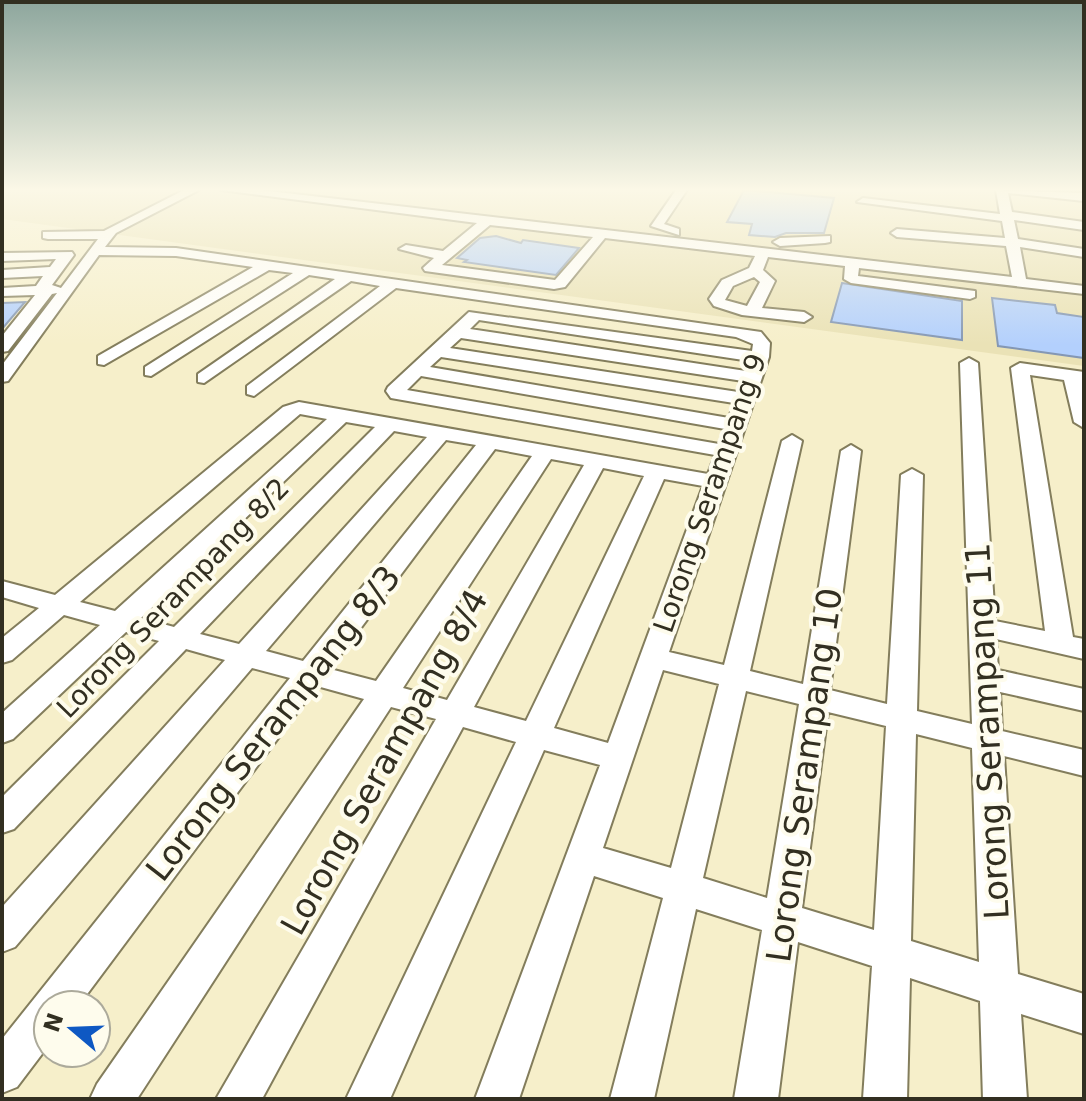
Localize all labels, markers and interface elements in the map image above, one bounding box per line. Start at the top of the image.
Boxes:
street label: Lorong Serampang 9 [647,349,773,637]
street label: Lorong Serampang 8/2 [50,471,296,725]
street label: Lorong Serampang 11 [957,542,1017,920]
street label: Lorong Serampang 8/3 [138,558,408,888]
street label: Lorong Serampang 8/4 [272,582,496,942]
street label: Lorong Serampang 10 [758,585,850,965]
north arrow [32,989,112,1069]
text: N [39,1010,68,1035]

